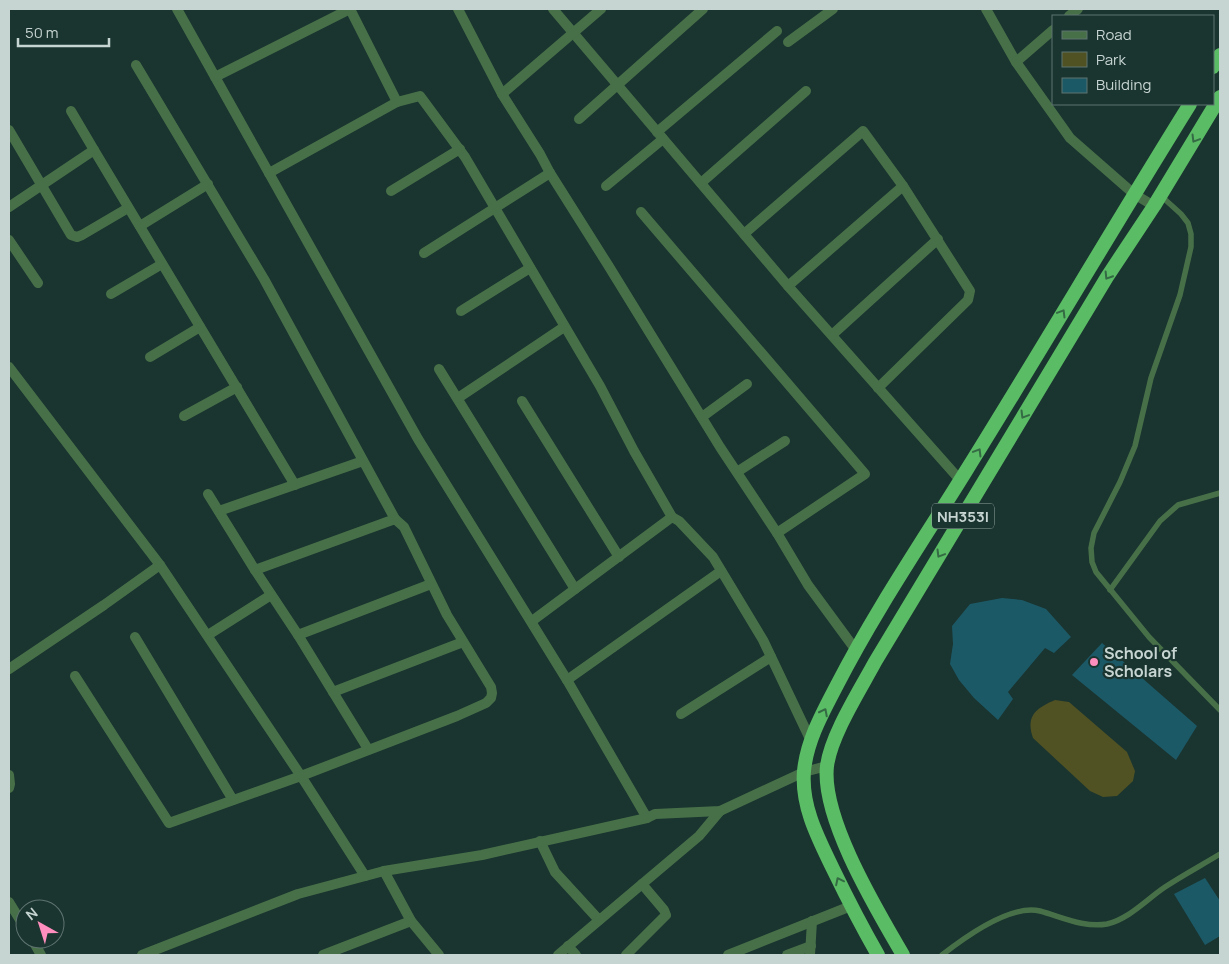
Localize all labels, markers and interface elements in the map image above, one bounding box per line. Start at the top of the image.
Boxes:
scale bar [18,15,109,47]
legend [1052,15,1214,105]
text: 50 m [25,22,59,43]
text: Road [1096,24,1132,45]
text: Park [1096,49,1126,70]
text: Building [1096,74,1151,95]
one-way arrow [1191,133,1201,142]
one-way arrow [1105,270,1114,280]
one-way arrow [1056,309,1066,318]
one-way arrow [1020,410,1030,419]
one-way arrow [971,448,981,457]
road number: NH353I [932,504,994,528]
one-way arrow [936,549,946,558]
place label: School of Scholars [1104,642,1177,682]
marker: School of Scholars [1088,656,1100,668]
one-way arrow [818,708,828,717]
one-way arrow [834,877,845,886]
north arrow [15,899,65,949]
text: N [22,903,41,924]

